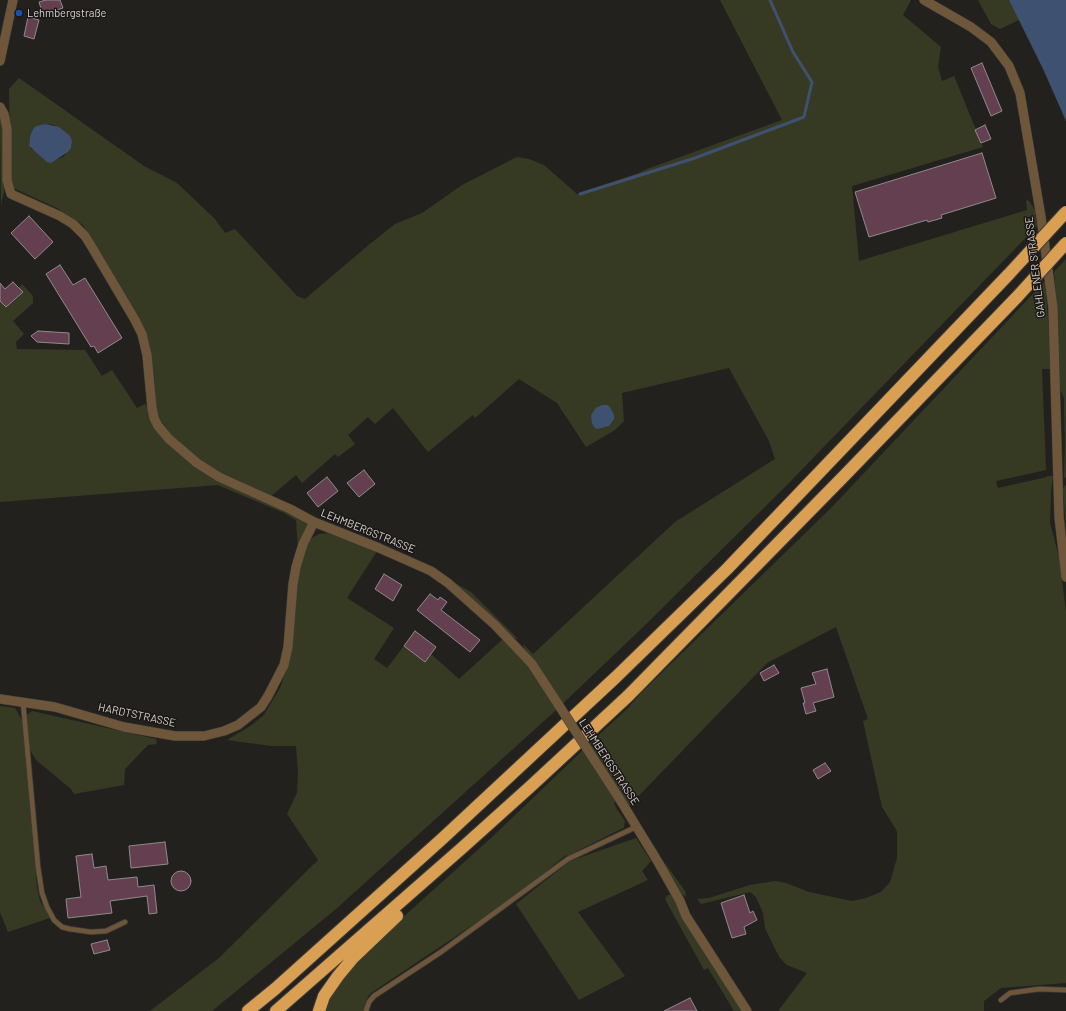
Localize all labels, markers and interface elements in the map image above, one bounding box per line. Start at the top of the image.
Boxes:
place label: Lehmbergstraße [27,6,106,20]
marker: Lehmbergstraße [14,8,24,18]
street label: GAHLENER STRASSE [1022,216,1048,318]
street label: LEHMBERGSTRASSE [319,506,417,556]
street label: HARDTSTRASSE [97,700,177,730]
street label: LEHMBERGSTRASSE [576,716,642,808]

